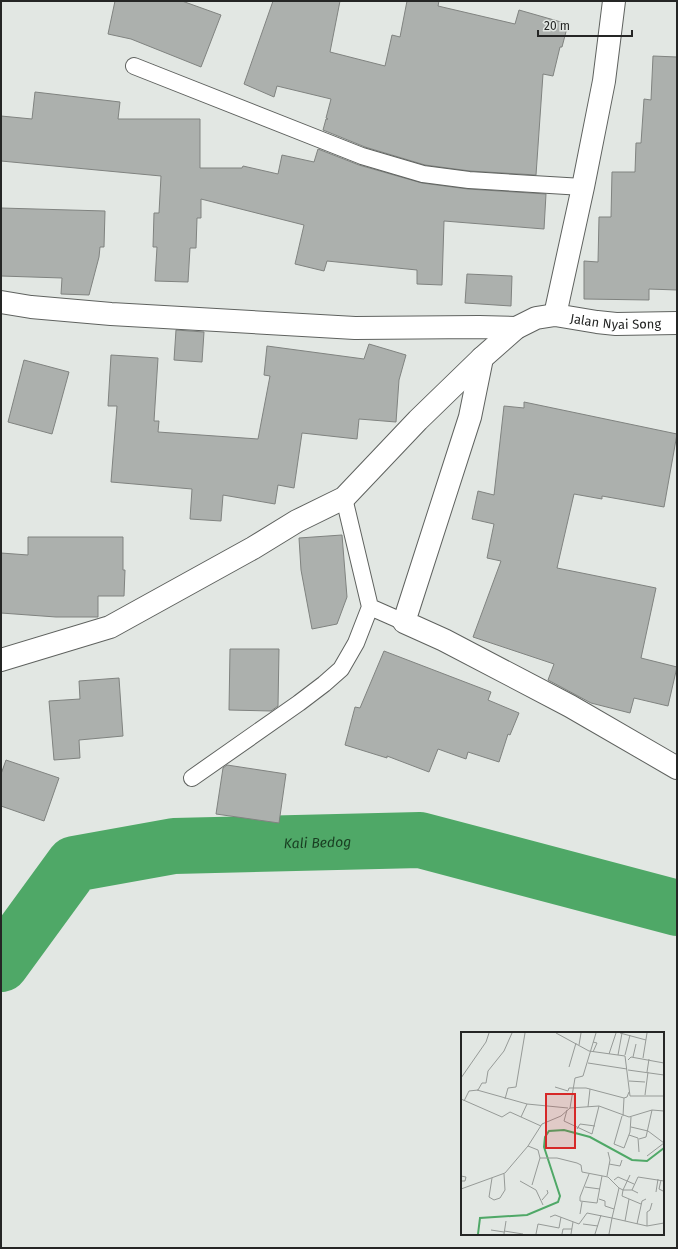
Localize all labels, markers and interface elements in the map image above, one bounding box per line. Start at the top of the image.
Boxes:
scale bar [538,12,632,38]
text: 20 m [544,19,570,33]
street label: Jalan Nyai Song [569,310,661,332]
water label: Kali Bedog [284,833,352,852]
inset map [461,1032,664,1235]

